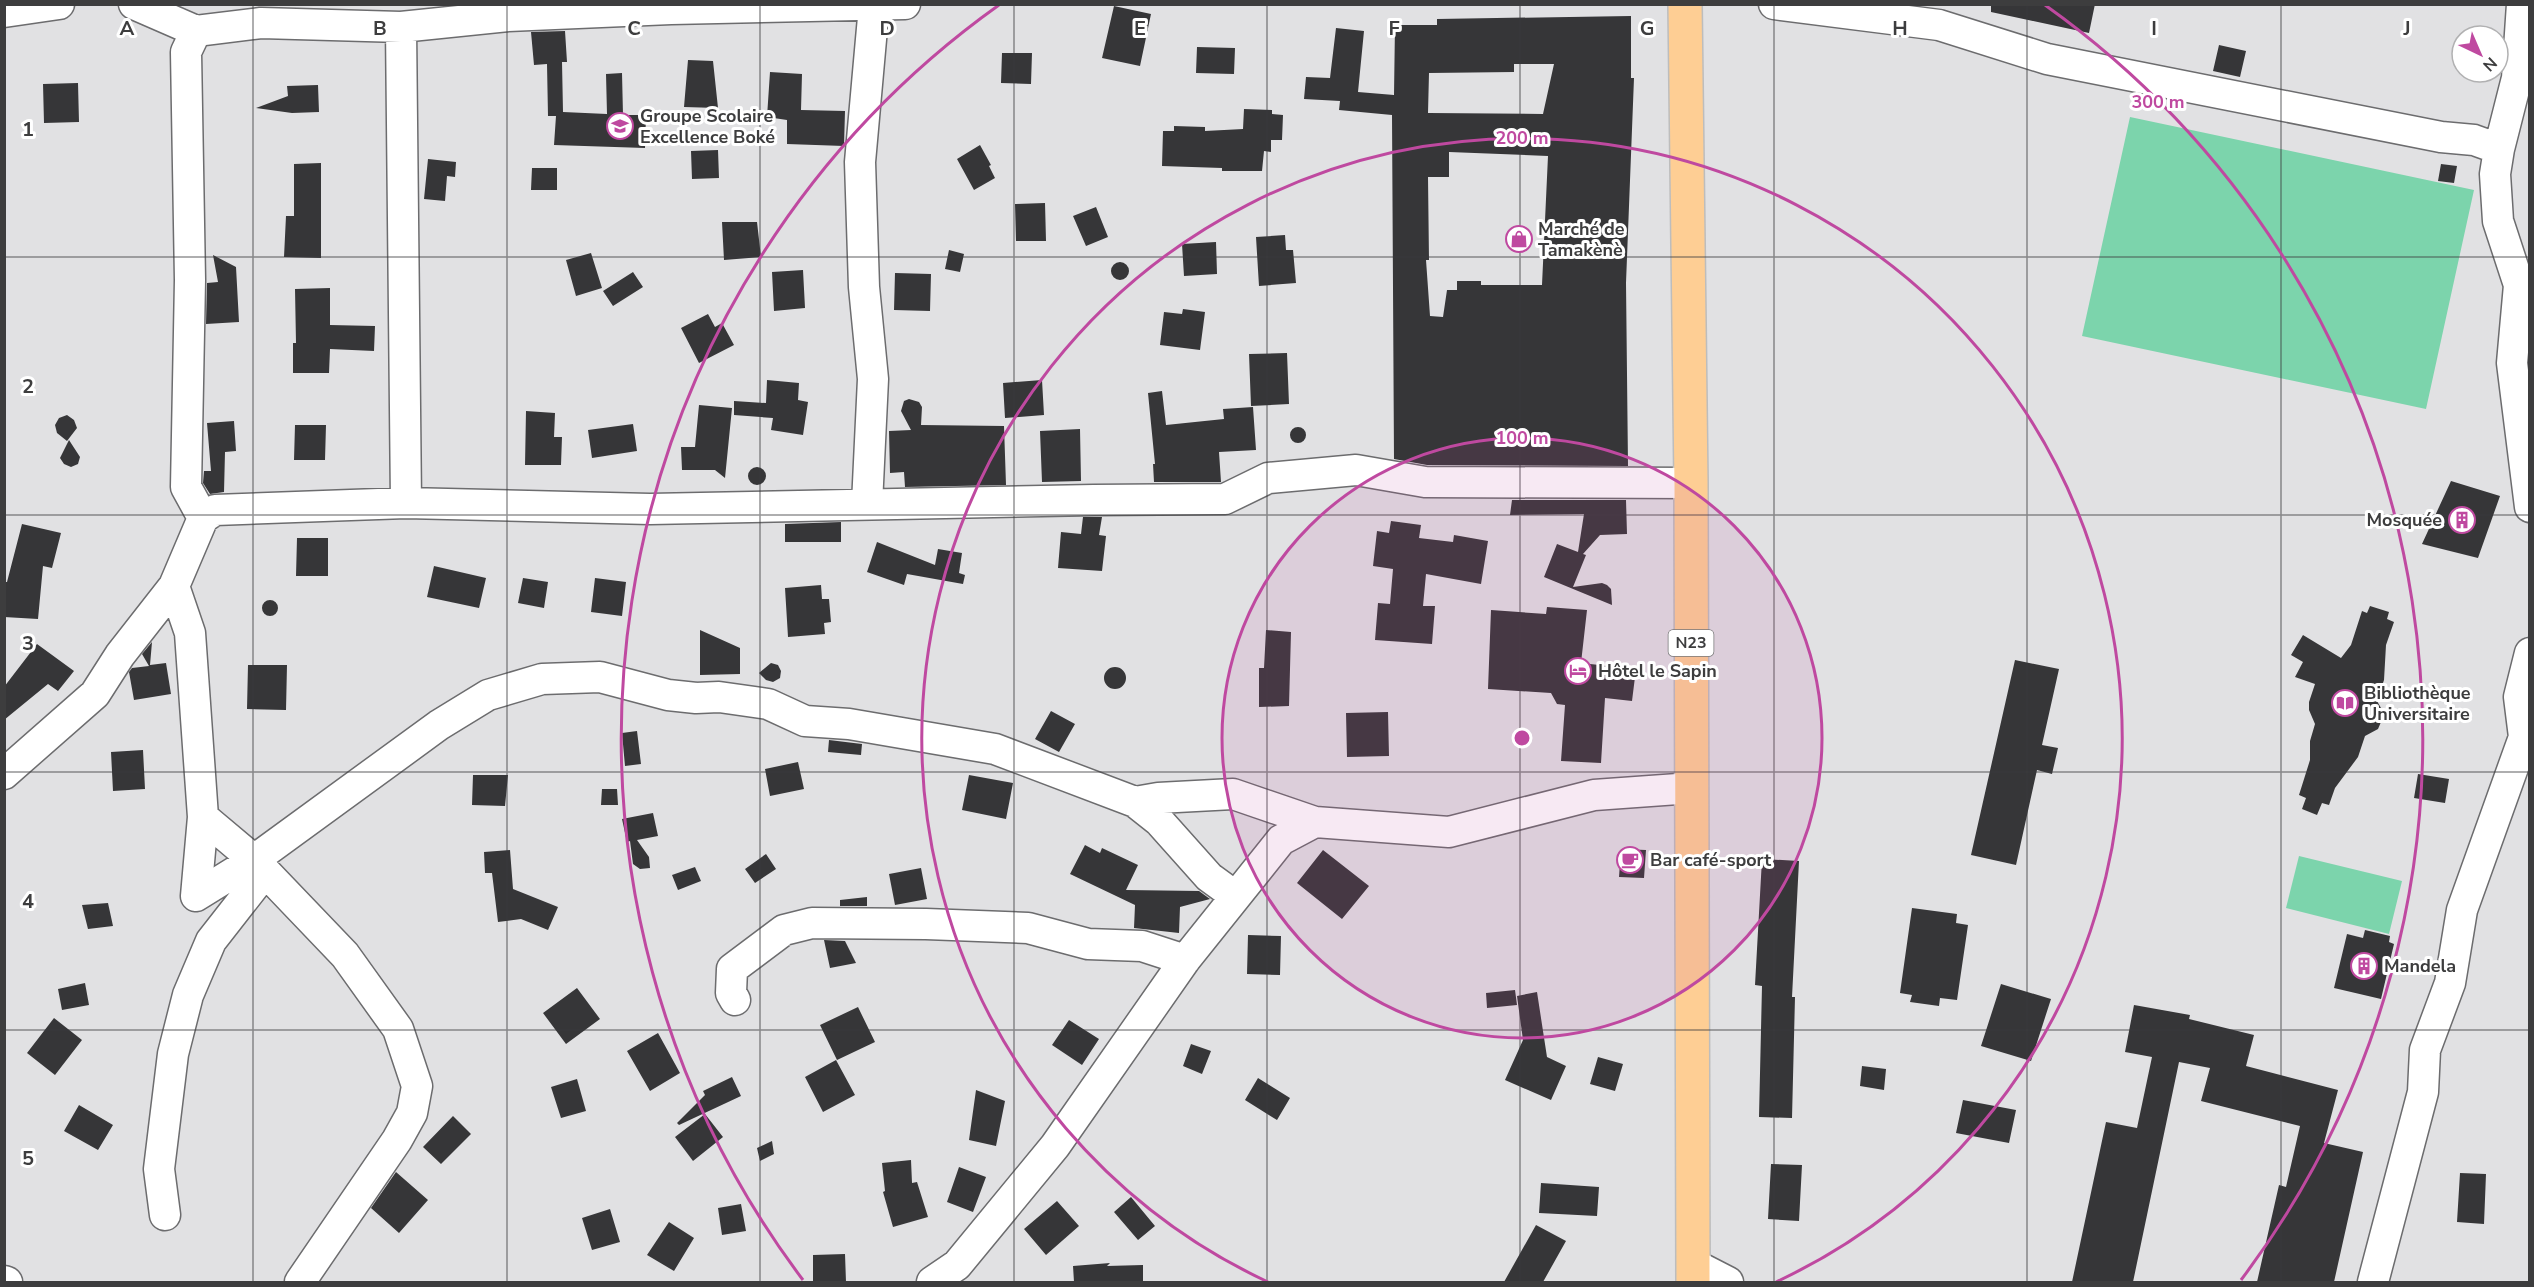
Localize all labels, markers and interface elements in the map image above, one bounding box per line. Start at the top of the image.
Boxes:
text: A [120,15,135,42]
text: B [373,15,387,42]
text: C [627,15,641,42]
text: D [879,15,895,42]
text: E [1134,15,1146,42]
text: F [1388,15,1400,42]
text: G [1640,15,1654,42]
text: H [1892,15,1908,42]
text: I [2151,15,2157,42]
text: J [2402,15,2411,42]
north arrow [2450,24,2510,84]
text: N [2478,52,2502,76]
text: 300 m [2131,90,2185,114]
place label: Groupe Scolaire Excellence Boké [640,104,775,149]
school or university icon: Groupe Scolaire Excellence Boké [605,111,635,141]
text: 1 [22,116,34,143]
text: 200 m [1495,126,1549,150]
place label: Marché de Tamakènè [1538,217,1625,262]
shop icon: Marché de Tamakènè [1504,224,1534,254]
text: 2 [22,373,34,400]
text: 100 m [1495,426,1549,450]
building icon: Mosquée [2447,505,2477,535]
place label: Mosquée [2366,508,2442,532]
text: 3 [22,630,34,657]
road number: N23 [1668,630,1714,656]
hotel icon: Hôtel le Sapin [1563,656,1593,686]
place label: Hôtel le Sapin [1598,659,1717,683]
place label: Bibliothèque Universitaire [2364,681,2471,726]
library icon: Bibliothèque Universitaire [2330,688,2360,718]
centre of rings [1512,728,1532,748]
cafe icon: Bar café-sport [1615,845,1645,875]
place label: Bar café-sport [1650,848,1771,872]
text: 4 [22,888,34,915]
building icon: Mandela [2349,951,2379,981]
place label: Mandela [2384,954,2456,978]
text: 5 [22,1145,34,1172]

